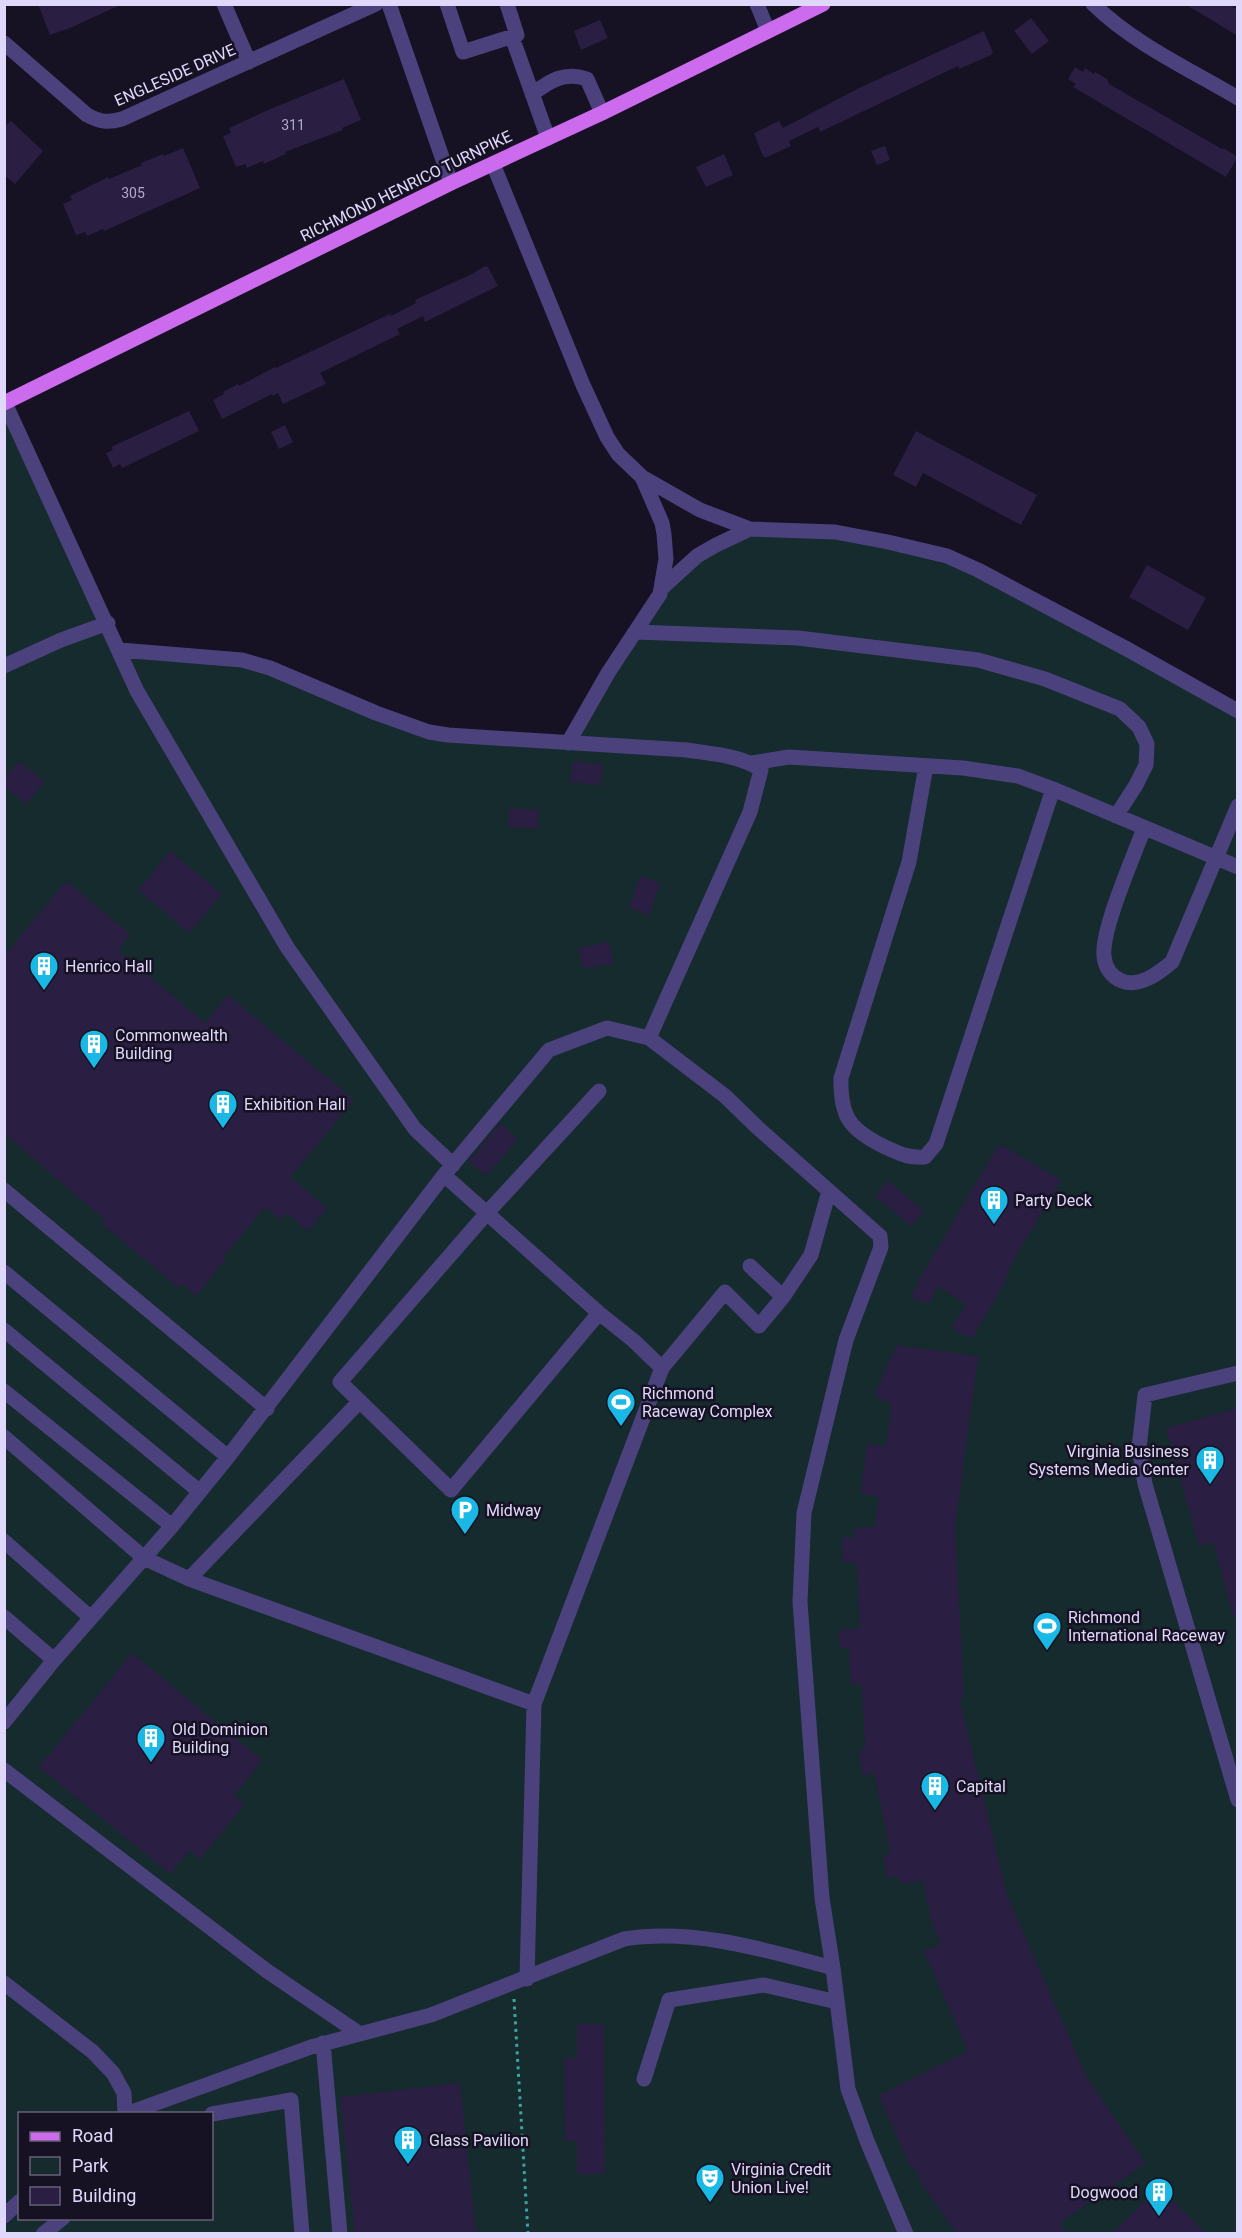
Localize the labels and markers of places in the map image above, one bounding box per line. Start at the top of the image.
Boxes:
building icon: Henrico Hall [28,950,60,992]
place label: Henrico Hall [65,957,152,976]
place label: Commonwealth Building [115,1026,228,1063]
building icon: Commonwealth Building [78,1028,110,1070]
building icon: Exhibition Hall [207,1088,239,1130]
place label: Exhibition Hall [244,1095,346,1114]
building icon: Party Deck [978,1184,1010,1226]
place label: Party Deck [1015,1191,1093,1210]
place label: Richmond Raceway Complex [642,1384,773,1421]
sports icon: Richmond Raceway Complex [605,1386,637,1428]
place label: Virginia Business Systems Media Center [1029,1442,1190,1479]
building icon: Virginia Business Systems Media Center [1194,1444,1226,1486]
parking icon: Midway [449,1494,481,1536]
place label: Midway [486,1501,541,1520]
place label: Richmond International Raceway [1068,1608,1226,1645]
sports icon: Richmond International Raceway [1031,1610,1063,1652]
place label: Old Dominion Building [172,1720,268,1757]
building icon: Old Dominion Building [135,1722,167,1764]
building icon: Capital [919,1770,951,1812]
place label: Capital [956,1777,1006,1796]
building icon: Glass Pavilion [392,2124,424,2166]
place label: Glass Pavilion [429,2131,529,2150]
place label: Virginia Credit Union Live! [731,2160,831,2197]
theatre icon: Virginia Credit Union Live! [694,2162,726,2204]
building icon: Dogwood [1143,2176,1175,2218]
place label: Dogwood [1070,2183,1138,2202]

